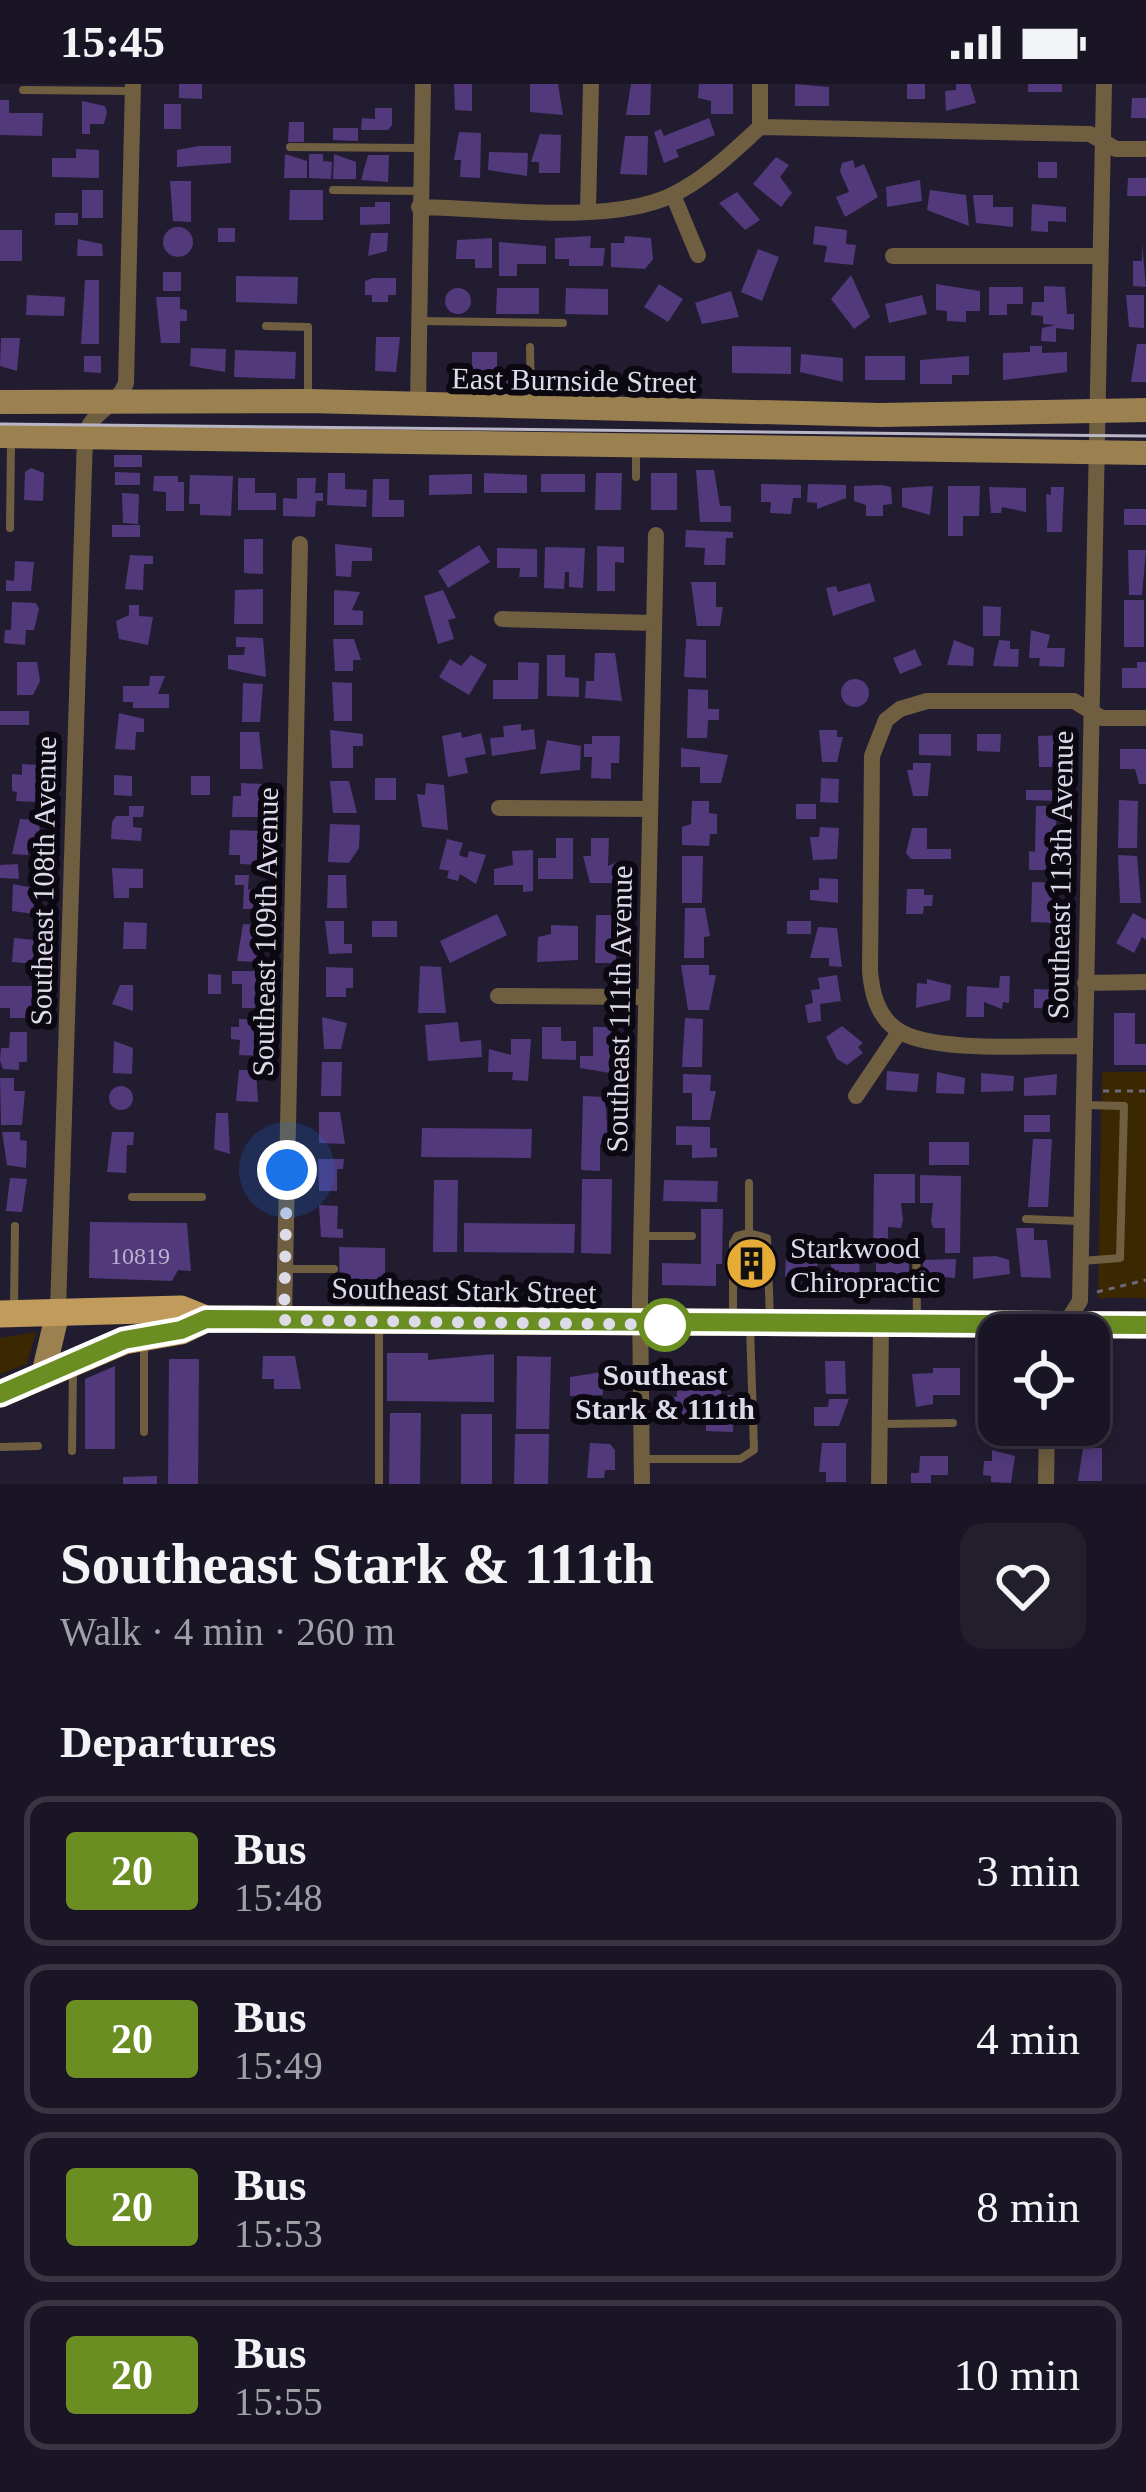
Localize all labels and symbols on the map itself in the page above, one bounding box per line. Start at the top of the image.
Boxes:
street label: East Burnside Street [451,361,697,399]
street label: Southeast 113th Avenue [1041,731,1079,1019]
street label: Southeast 108th Avenue [24,736,62,1026]
street label: Southeast 109th Avenue [246,787,284,1077]
street label: Southeast 111th Avenue [600,865,638,1153]
your location [257,1140,317,1200]
place label: Starkwood Chiropractic [790,1231,940,1298]
building icon: Starkwood Chiropractic [723,1236,779,1292]
house number: 10819 [110,1243,170,1269]
street label: Southeast Stark Street [331,1271,597,1309]
marker: Southeast Stark & 111th [640,1300,690,1350]
place label: Southeast Stark & 111th [575,1358,755,1425]

